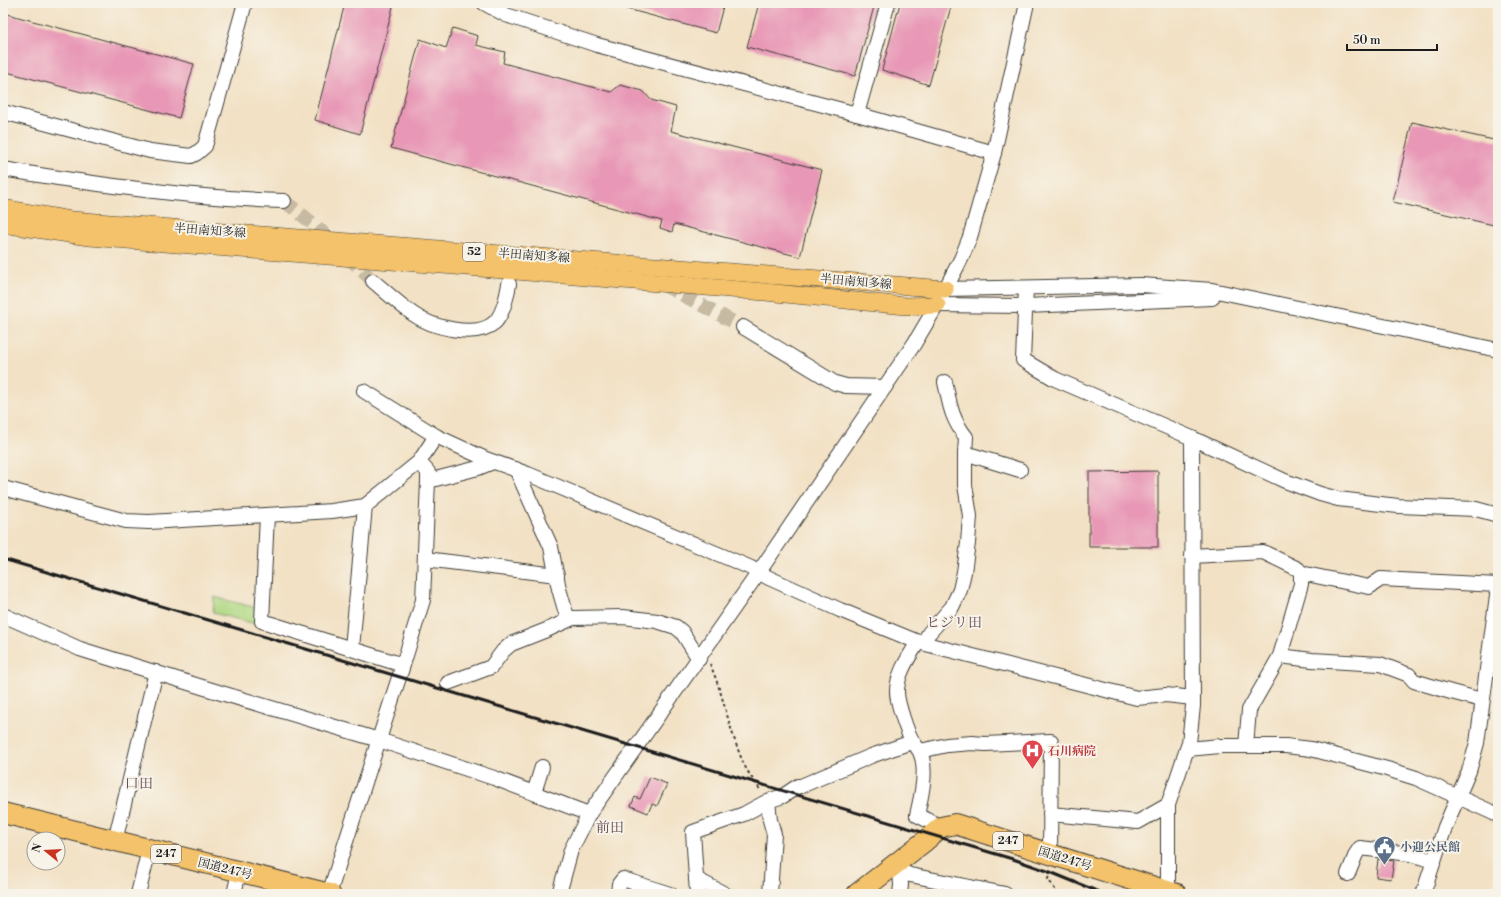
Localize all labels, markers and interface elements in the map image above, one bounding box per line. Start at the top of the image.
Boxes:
scale bar [1347,26,1437,52]
text: 50 m [1353,33,1381,48]
street label: 半田南知多線 [174,221,246,241]
road number: 52 [463,243,485,261]
street label: 半田南知多線 [498,246,570,266]
street label: 半田南知多線 [819,271,893,293]
district label: ヒジリ田 [926,614,982,632]
hospital icon: 石川病院 [1019,738,1045,771]
place label: 石川病院 [1048,744,1096,759]
district label: 口田 [125,775,153,793]
district label: 前田 [596,819,624,837]
north arrow [26,831,66,871]
road number: 247 [993,832,1023,850]
public building icon: 小迎公民館 [1372,834,1398,867]
place label: 小迎公民館 [1400,840,1460,855]
text: N [29,842,46,855]
street label: 国道247号 [1036,844,1094,874]
road number: 247 [151,845,181,863]
street label: 国道247号 [196,855,254,883]

